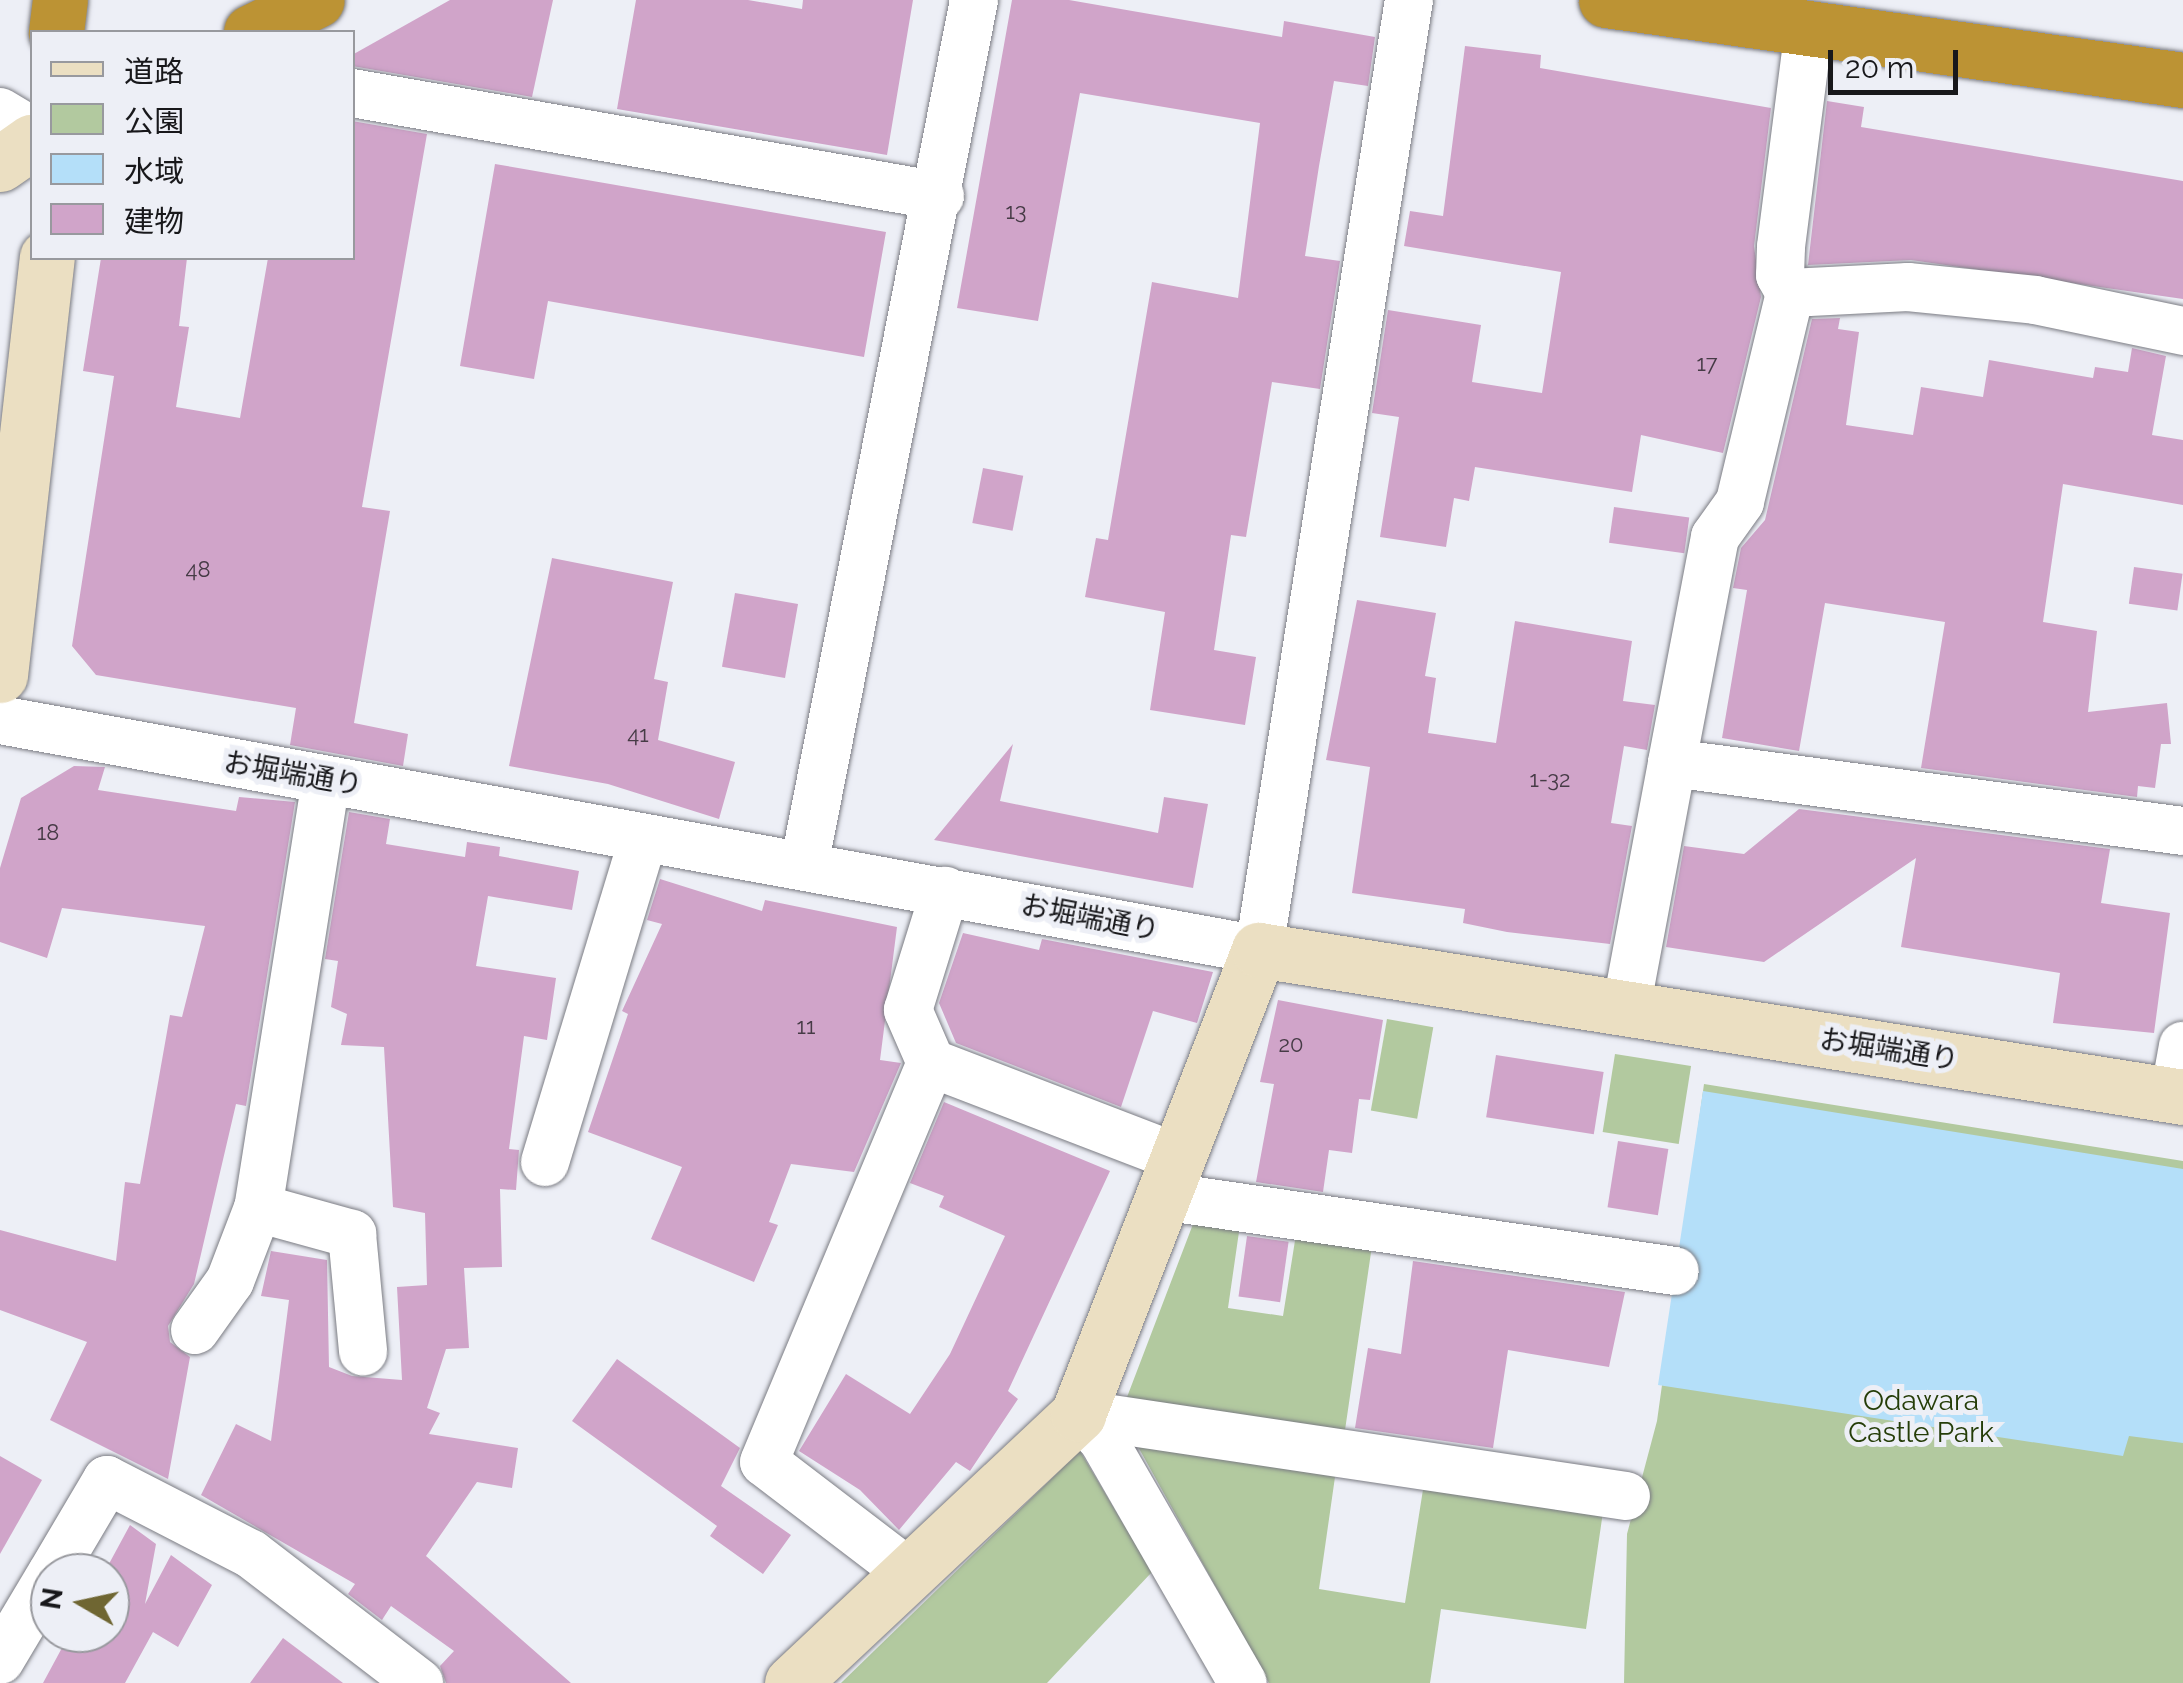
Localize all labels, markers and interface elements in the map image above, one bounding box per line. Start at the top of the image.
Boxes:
legend [30,30,355,260]
scale bar [1833,30,1963,92]
text: 20 m [1845,50,1914,85]
text: 道路 [124,54,184,89]
text: 公園 [124,104,184,139]
text: 水域 [124,154,184,189]
house number: 13 [1005,199,1027,225]
text: 建物 [124,204,184,239]
house number: 17 [1696,351,1718,377]
house number: 48 [185,557,211,583]
house number: 41 [627,722,649,748]
street label: お堀端通り [221,745,365,803]
house number: 1-32 [1530,767,1570,793]
house number: 18 [37,820,59,846]
street label: お堀端通り [1018,888,1162,948]
house number: 11 [797,1014,815,1040]
street label: お堀端通り [1817,1022,1961,1078]
house number: 20 [1279,1032,1303,1058]
park label: Odawara Castle Park [1848,1384,1994,1450]
north arrow [30,1553,130,1653]
text: N [34,1585,70,1612]

